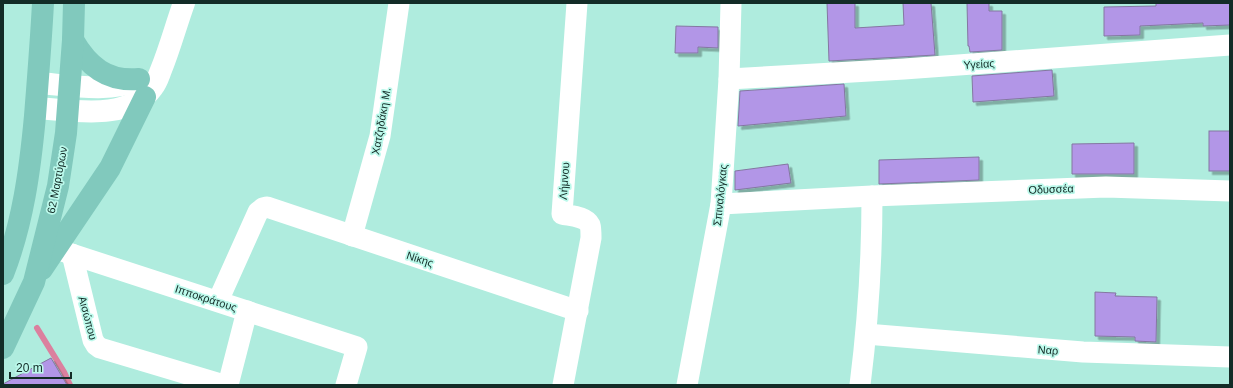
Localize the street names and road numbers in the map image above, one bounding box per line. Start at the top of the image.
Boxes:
street label: Υγείας [963,57,995,71]
street label: Χατζηδάκη Μ. [369,86,393,156]
street label: 62 Μαρτύρων [45,145,69,214]
street label: Λήμνου [557,162,571,200]
street label: Σπιναλόγκας [711,163,729,227]
street label: Οδυσσέα [1028,182,1075,196]
street label: Νίκης [405,249,435,269]
street label: Ιπποκράτους [174,282,238,314]
street label: Αισώπου [76,295,100,341]
street label: Ναρ [1037,343,1059,357]

